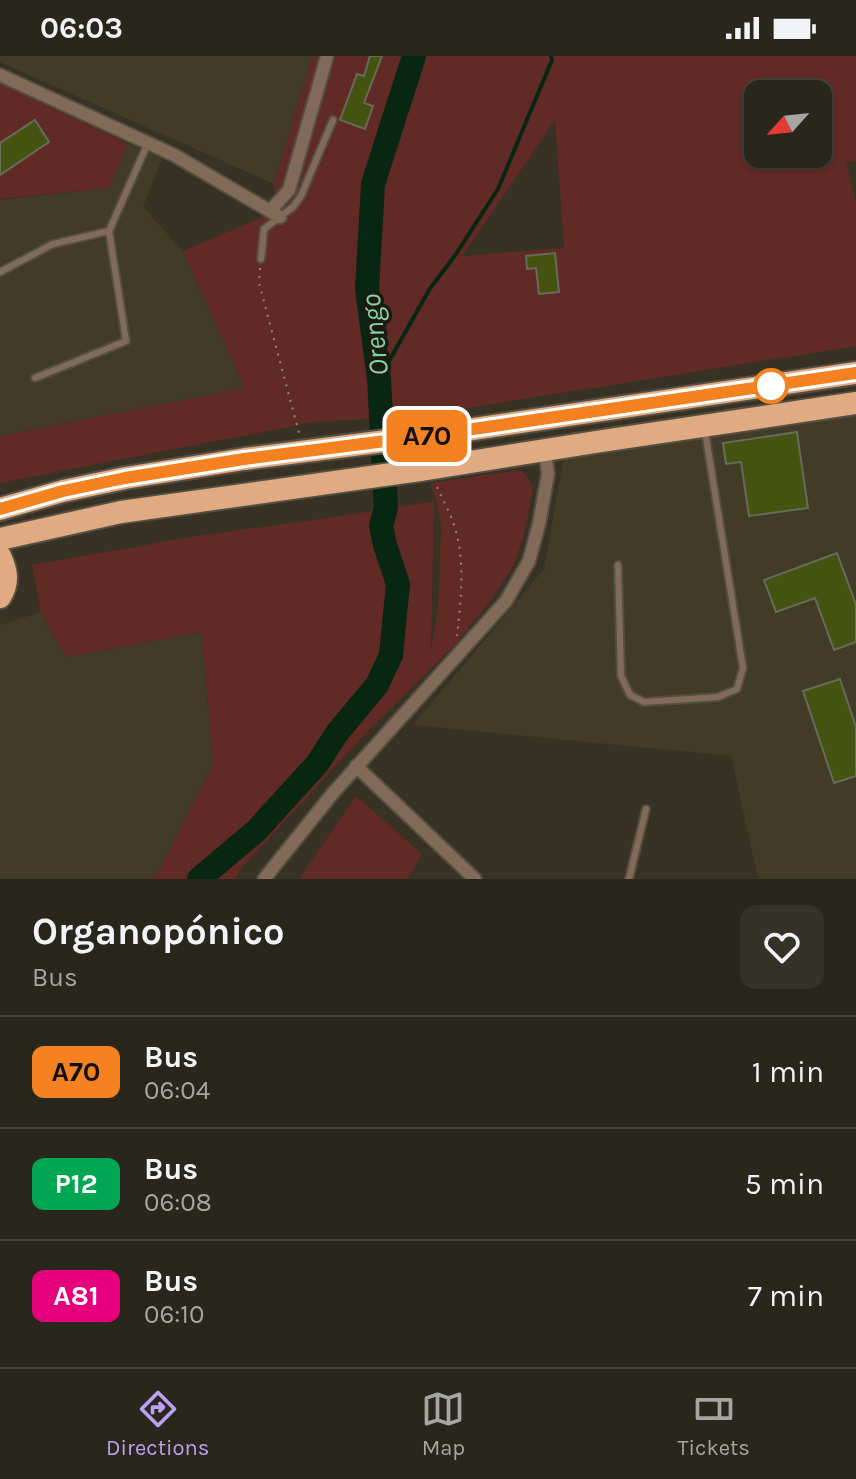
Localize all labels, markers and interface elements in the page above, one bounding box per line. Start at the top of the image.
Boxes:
text: 06:03 [40,10,123,46]
north arrow [744,80,832,168]
map controls [744,80,832,168]
water label: Orengo [354,292,395,377]
unlabelled marker [754,369,788,403]
line badge: A70 [381,410,473,462]
text: A70 [402,419,452,452]
button: heart [740,905,824,989]
text: Organopónico [32,909,285,954]
text: Bus [32,962,78,993]
text: Bus [144,1039,198,1075]
text: 1 min [752,1054,824,1090]
text: A70 [51,1055,101,1088]
text: 06:04 [144,1075,210,1106]
text: Bus [144,1151,198,1187]
text: 5 min [745,1166,824,1202]
text: P12 [54,1167,98,1200]
text: 06:08 [144,1187,212,1218]
text: Bus [144,1263,198,1299]
text: 7 min [748,1278,824,1314]
text: A81 [53,1279,99,1312]
text: 06:10 [144,1299,204,1330]
tab: Directions [106,1387,209,1461]
tab: Map [421,1387,465,1461]
tab: Tickets [677,1387,750,1461]

